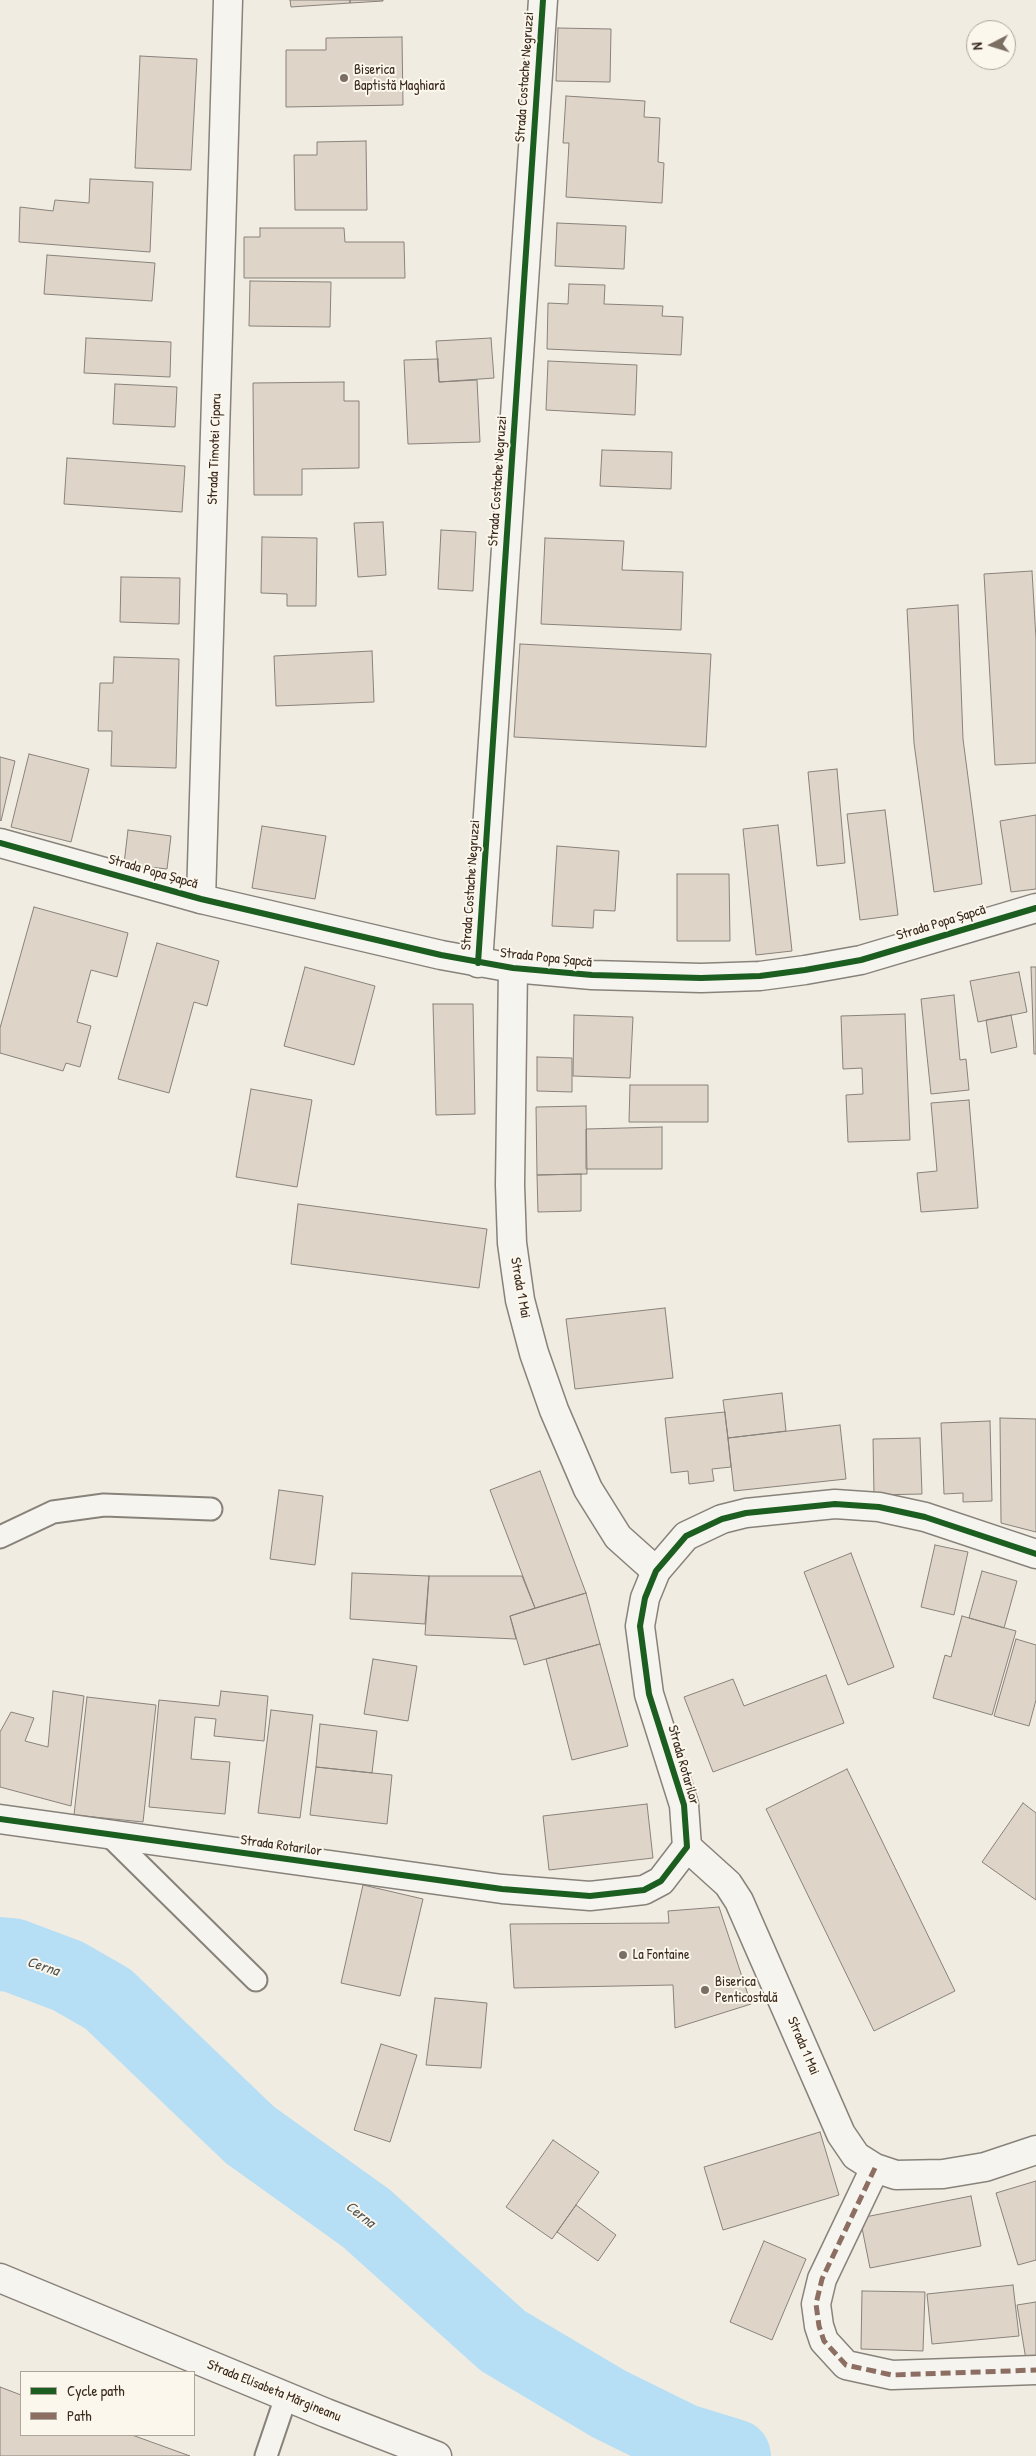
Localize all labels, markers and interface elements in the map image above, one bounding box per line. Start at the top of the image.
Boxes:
street label: Strada Costache Negruzzi [512,11,538,143]
north arrow [966,20,1016,70]
text: N [967,42,986,51]
place label: Biserica Baptistă Maghiară [354,62,445,94]
marker: Biserica Baptistă Maghiară [338,72,350,84]
street label: Strada Timotei Ciparu [205,393,225,505]
street label: Strada Costache Negruzzi [485,415,511,547]
street label: Strada Costache Negruzzi [458,819,484,951]
street label: Strada Popa Șapcă [106,851,200,893]
street label: Strada Popa Șapcă [894,901,988,945]
street label: Strada Popa Șapcă [499,945,593,971]
street label: Strada 1 Mai [506,1256,534,1320]
street label: Strada Rotarilor [664,1723,702,1807]
street label: Strada Rotarilor [239,1832,323,1860]
place label: La Fontaine [633,1947,689,1963]
marker: La Fontaine [617,1949,629,1961]
water label: Cerna [25,1953,61,1981]
place label: Biserica Penticostală [715,1974,778,2006]
marker: Biserica Penticostală [699,1984,711,1996]
street label: Strada 1 Mai [783,2014,823,2078]
water label: Cerna [342,2198,378,2232]
street label: Strada Elisabeta Mărgineanu [205,2356,343,2426]
legend [20,2371,195,2436]
text: Cycle path [67,2380,125,2401]
text: Path [67,2405,92,2426]

